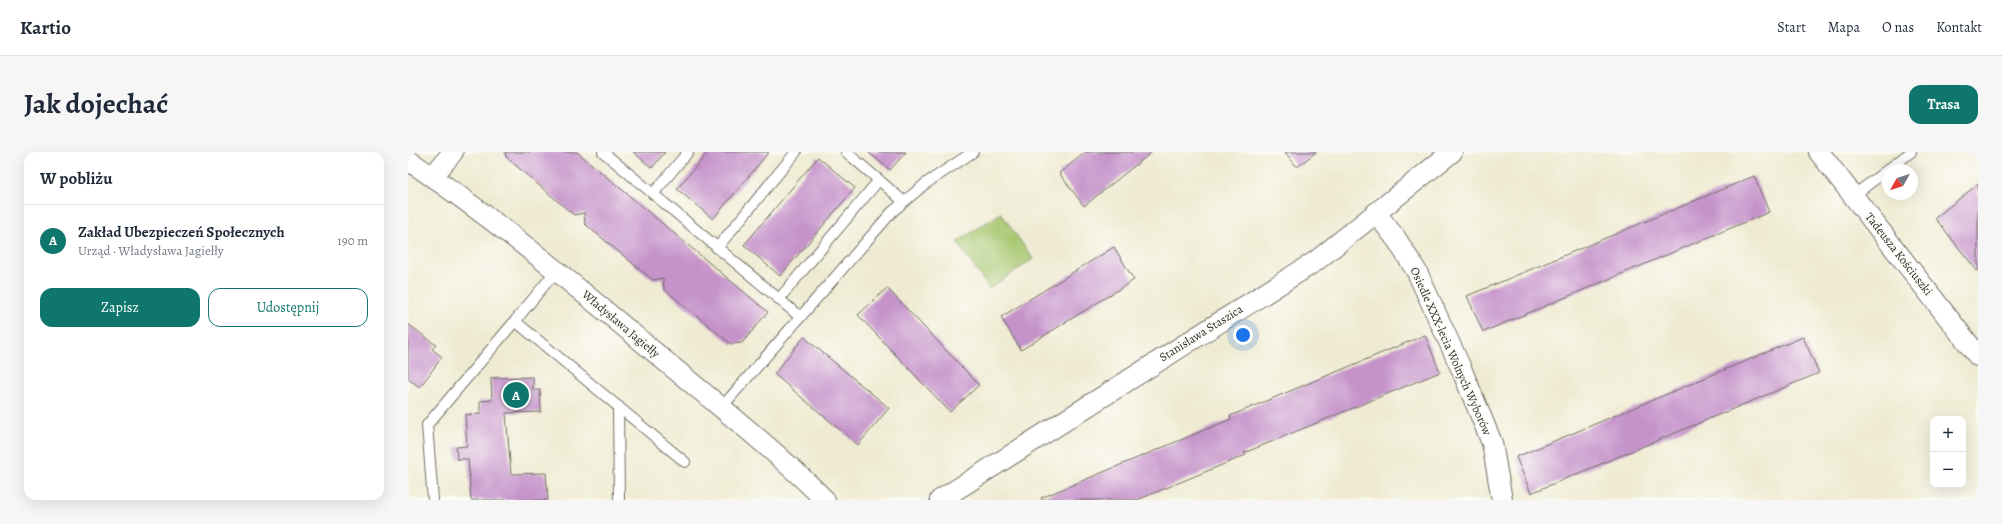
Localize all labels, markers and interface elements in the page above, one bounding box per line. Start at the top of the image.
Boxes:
text: Kartio [20,15,71,41]
text: Start [1777,18,1806,37]
text: Mapa [1828,18,1860,37]
text: O nas [1882,18,1914,37]
text: Kontakt [1936,18,1982,37]
text: Jak dojechać [24,85,168,123]
button: Trasa [1909,85,1978,124]
north arrow [1882,164,1918,200]
text: W pobliżu [40,167,112,190]
street label: Tadeusza Kościuszki [1862,209,1936,299]
text: Zakład Ubezpieczeń Społecznych [78,222,285,242]
text: A [49,232,57,249]
text: 190 m [337,232,368,249]
text: Urząd · Władysława Jagiełły [78,242,224,259]
street label: Osiedle XXX-lecia Wolnych Wyborów [1407,264,1496,438]
street label: Władysława Jagiełły [578,286,664,362]
button: Zapisz [40,288,200,327]
button: Udostępnij [208,288,368,327]
street label: Stanisława Staszica [1156,301,1246,365]
your location [1233,325,1253,345]
pin: A [503,380,529,410]
map controls [1930,416,1966,488]
button: + [1930,416,1966,452]
button: − [1930,452,1966,488]

